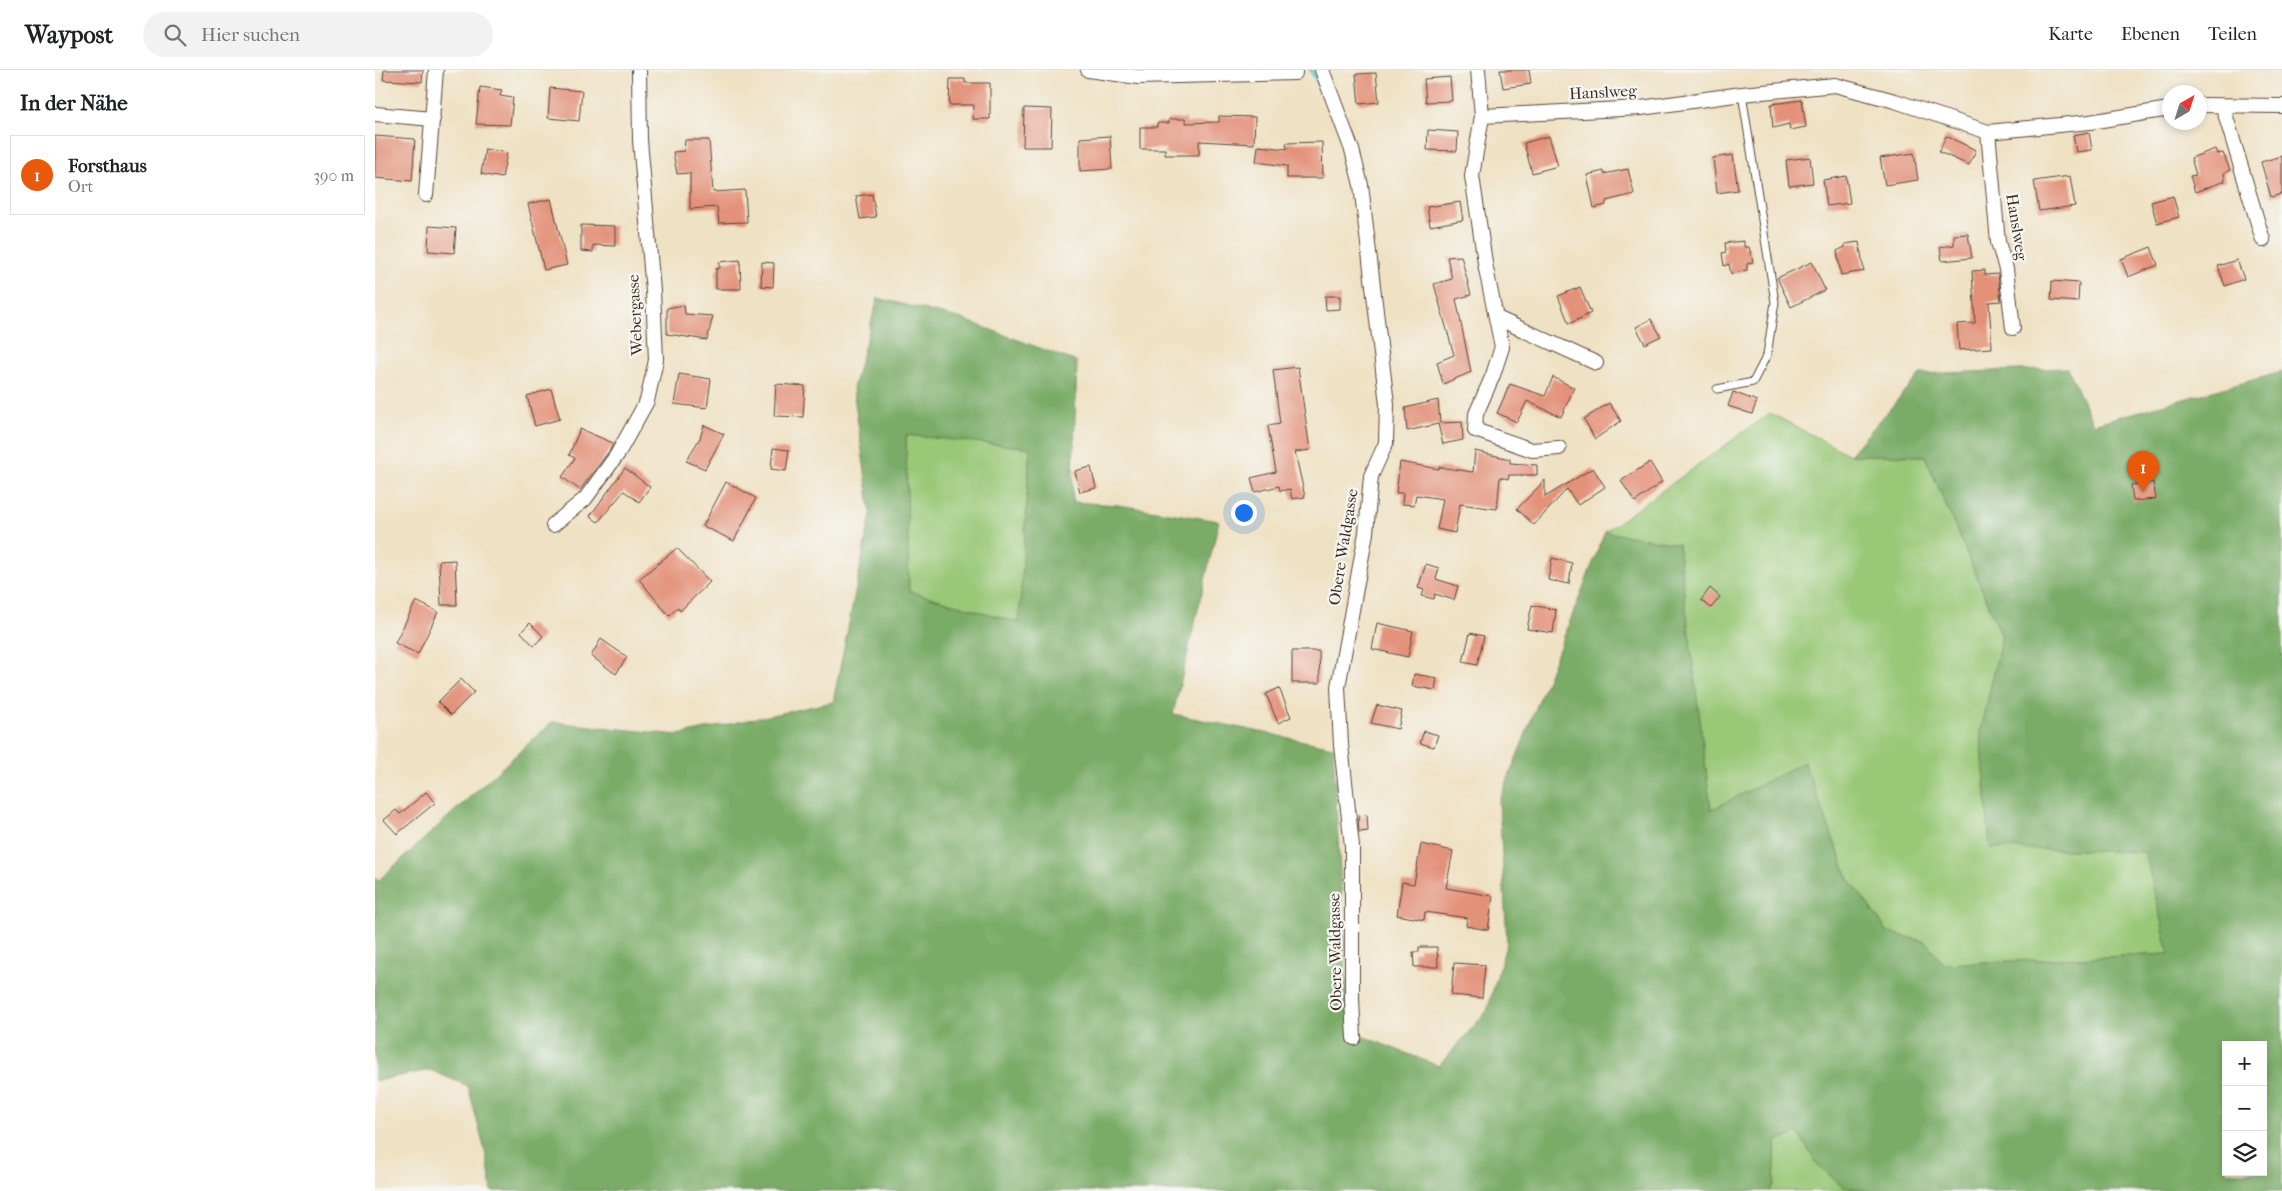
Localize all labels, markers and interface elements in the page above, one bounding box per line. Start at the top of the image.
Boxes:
search box [143,12,493,57]
text: Waypost [25,21,113,49]
icon: search [161,21,189,49]
text: Hier suchen [201,24,300,46]
text: Karte [2048,24,2093,45]
text: Ebenen [2121,24,2180,45]
text: Teilen [2208,24,2257,45]
street label: Hanslweg [1569,81,1638,103]
north arrow [2162,85,2207,130]
text: In der Nähe [20,91,128,115]
text: Forsthaus [68,155,147,177]
text: 1 [34,166,40,185]
text: 390 m [313,166,354,185]
text: Ort [68,177,93,196]
street label: Hanslweg [2002,192,2032,262]
street label: Webergasse [623,274,647,357]
pin: 1 [2127,451,2159,492]
street label: Obere Waldgasse [1324,487,1362,607]
your location [1231,500,1257,526]
street label: Obere Waldgasse [1324,893,1346,1011]
map controls [2222,1041,2267,1176]
button: + [2222,1041,2267,1086]
button: − [2222,1086,2267,1131]
button: layers [2222,1131,2267,1176]

